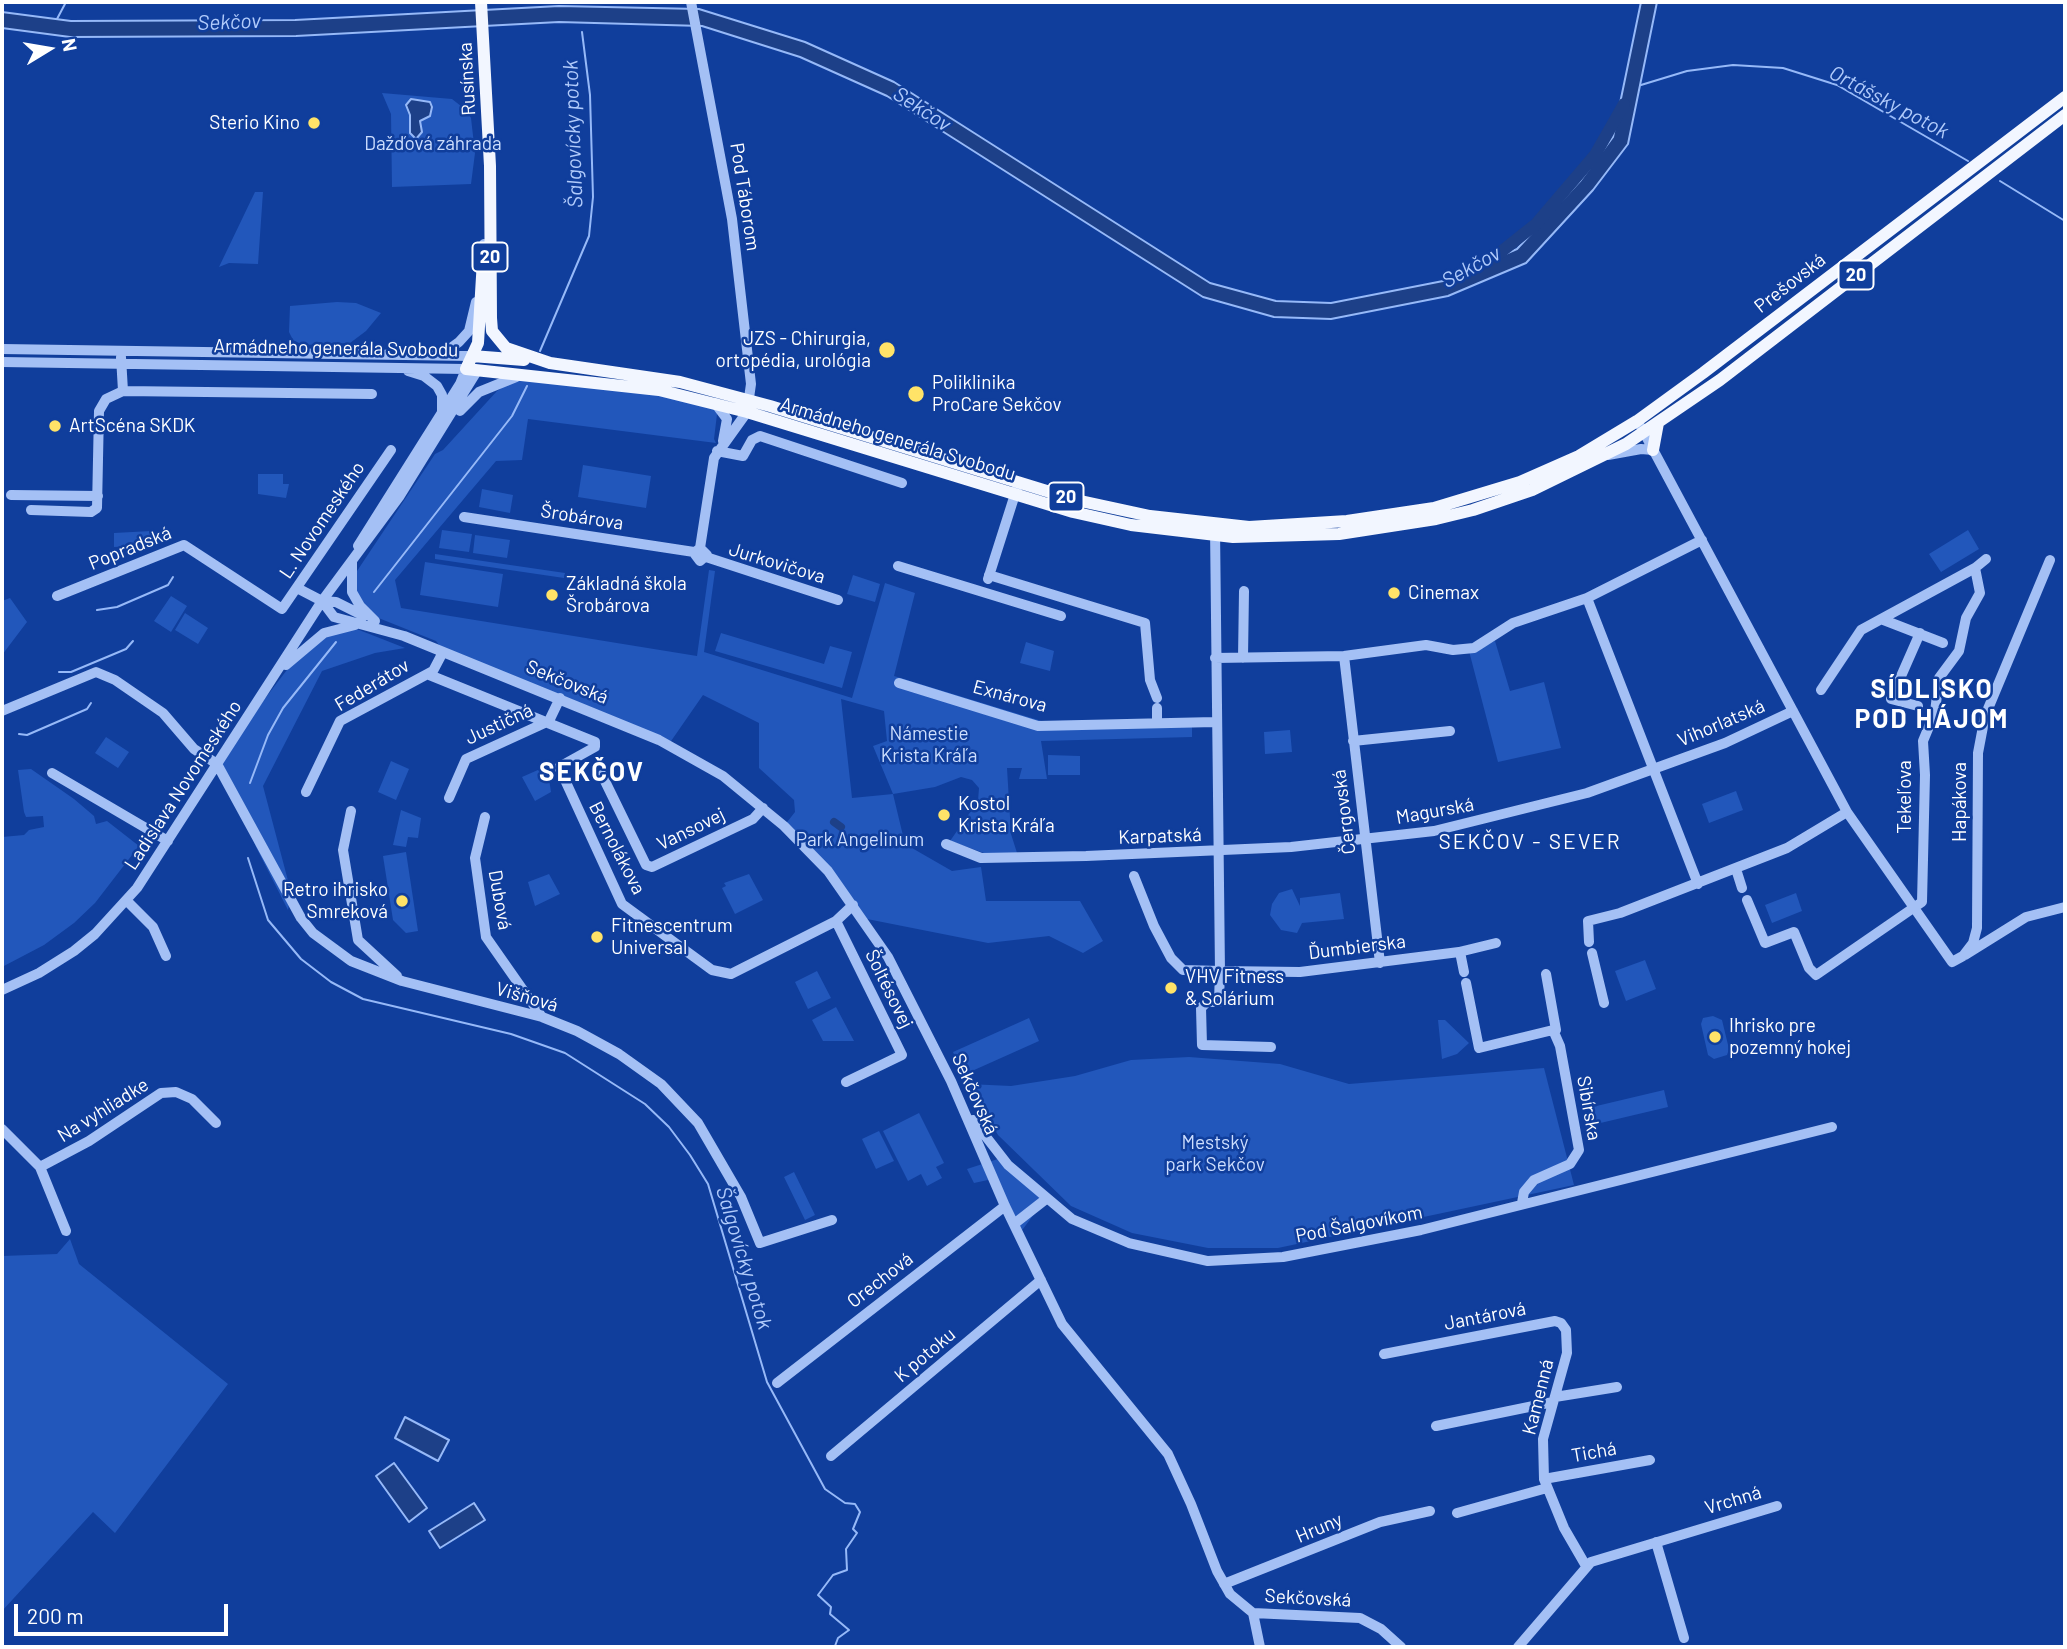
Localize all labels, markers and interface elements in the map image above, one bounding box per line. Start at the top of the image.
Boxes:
water label: Sekčov [197,8,261,36]
north arrow [14,14,84,84]
text: N [58,36,83,53]
street label: Rusínska [454,42,480,116]
water label: Šalgovícky potok [558,60,588,208]
water label: Ortášsky potok [1825,60,1953,144]
water label: Sekčov [889,81,955,137]
place label: Sterio Kino [209,112,300,134]
marker: Sterio Kino [306,115,322,131]
park label: Dažďová záhrada [364,133,502,155]
street label: Pod Táborom [725,141,765,253]
water label: Sekčov [1437,241,1505,293]
road number: 20 [472,243,508,272]
street label: Prešovská [1750,248,1830,318]
road number: 20 [1839,260,1874,290]
place label: JZS - Chirurgia, ortopédia, urológia [716,328,871,372]
street label: Armádneho generála Svobodu [213,334,459,362]
marker: JZS - Chirurgia, ortopédia, urológia [877,340,897,360]
place label: Poliklinika ProCare Sekčov [932,372,1061,416]
marker: Poliklinika ProCare Sekčov [906,384,926,404]
street label: Armádneho generála Svobodu [778,392,1018,486]
place label: ArtScéna SKDK [69,415,195,437]
marker: ArtScéna SKDK [47,418,63,434]
street label: L. Novomeského [274,457,370,583]
road number: 20 [1048,482,1084,512]
street label: Šrobárova [539,499,625,535]
street label: Popradská [85,521,175,575]
street label: Jurkovičova [726,538,828,588]
place label: Základná škola Šrobárova [566,573,687,617]
place label: Cinemax [1408,582,1479,604]
marker: Cinemax [1386,585,1402,601]
marker: Základná škola Šrobárova [544,587,560,603]
street label: Federátov [331,654,413,716]
street label: Sekčovská [522,655,612,709]
district label: SÍDLISKO POD HÁJOM [1856,673,2008,734]
street label: Exnárova [970,675,1050,717]
street label: Vihorlatská [1674,694,1768,752]
street label: Ladislava Novomeského [120,696,246,874]
street label: Justičná [462,698,536,750]
park label: Námestie Krista Kráľa [881,723,977,767]
district label: SEKČOV [540,756,644,788]
street label: Tekeľova [1894,760,1916,834]
street label: Hapákova [1949,762,1971,842]
street label: Čergovská [1328,768,1360,856]
place label: Kostol Krista Kráľa [958,793,1055,837]
street label: Magurská [1394,793,1476,829]
street label: Bernolákova [584,798,650,898]
street label: Vansovej [653,803,729,855]
marker: Kostol Krista Kráľa [936,807,952,823]
street label: Karpatská [1118,823,1202,849]
park label: Park Angelinum [796,829,924,851]
district label: SEKČOV - SEVER [1440,829,1620,855]
street label: Dubová [484,868,516,932]
place label: Retro ihrisko Smreková [283,879,388,923]
marker: Retro ihrisko Smreková [394,893,410,909]
place label: Fitnescentrum Universal [611,915,733,959]
marker: Fitnescentrum Universal [589,929,605,945]
street label: Ďumbierska [1307,930,1407,964]
street label: Šoltésovej [860,946,918,1032]
place label: VHV Fitness & Solárium [1185,966,1284,1010]
street label: Višňová [493,977,561,1017]
marker: VHV Fitness & Solárium [1163,980,1179,996]
place label: Ihrisko pre pozemný hokej [1729,1015,1851,1059]
marker: Ihrisko pre pozemný hokej [1707,1029,1723,1045]
street label: Sekčovská [947,1050,1003,1138]
street label: Na vyhliadke [53,1073,153,1147]
street label: Sibírska [1572,1074,1606,1142]
park label: Mestský park Sekčov [1165,1132,1265,1176]
water label: Šalgovícky potok [710,1184,778,1332]
street label: Pod Šalgovíkom [1294,1201,1424,1247]
street label: Orechová [843,1247,917,1313]
street label: Jantárová [1442,1297,1528,1335]
street label: K potoku [890,1323,960,1387]
street label: Kamenná [1518,1357,1558,1437]
street label: Tichá [1570,1437,1618,1467]
street label: Vrchná [1702,1481,1764,1519]
street label: Hruny [1292,1508,1346,1548]
street label: Sekčovská [1264,1584,1352,1612]
scale bar [18,1590,231,1634]
text: 200 m [27,1603,84,1628]

